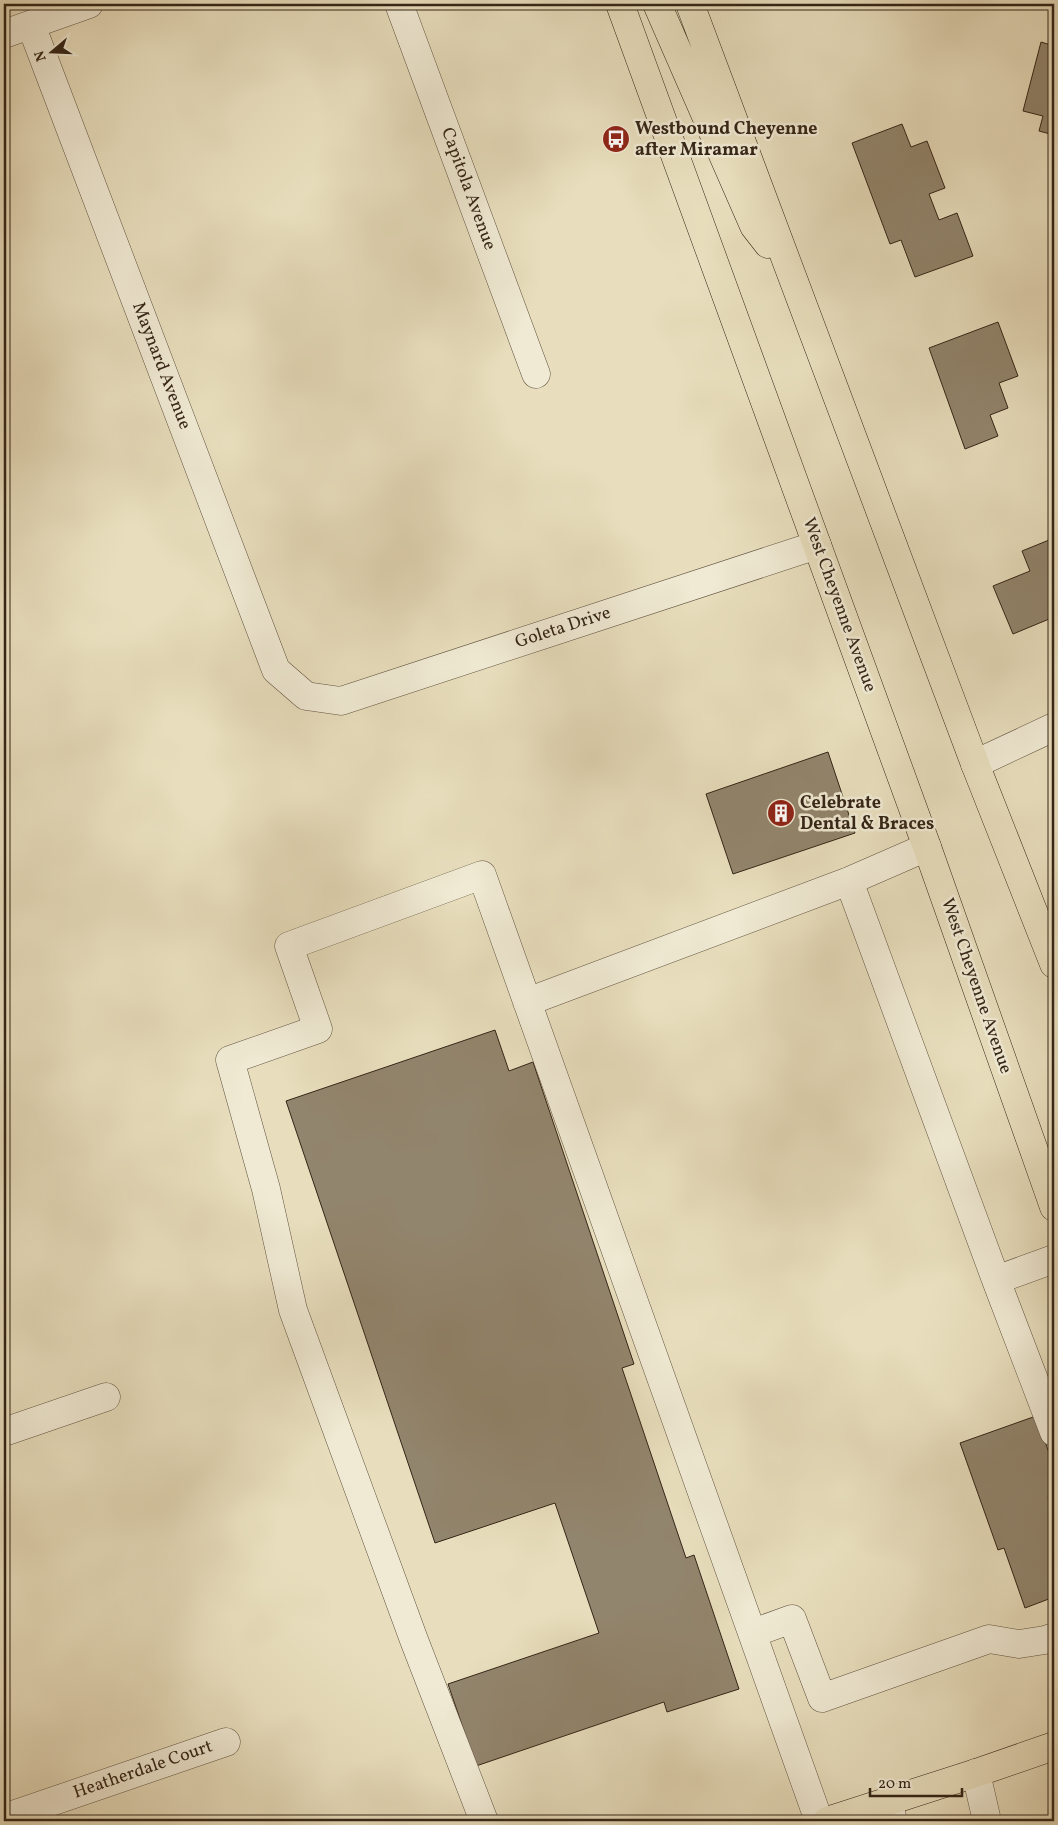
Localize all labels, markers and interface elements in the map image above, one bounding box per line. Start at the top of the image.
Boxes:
north arrow [28,28,78,78]
text: N [30,48,52,64]
place label: Westbound Cheyenne after Miramar [635,117,818,163]
street label: Capitola Avenue [434,124,502,254]
bus stop icon: Westbound Cheyenne after Miramar [601,124,631,154]
street label: Maynard Avenue [125,299,197,433]
street label: West Cheyenne Avenue [796,514,882,696]
street label: Goleta Drive [512,601,614,655]
place label: Celebrate Dental & Braces [800,791,934,837]
building icon: Celebrate Dental & Braces [766,798,796,828]
street label: West Cheyenne Avenue [934,895,1018,1077]
street label: Heatherdale Court [70,1734,216,1806]
scale bar [870,1765,963,1797]
text: 20 m [878,1774,911,1795]

